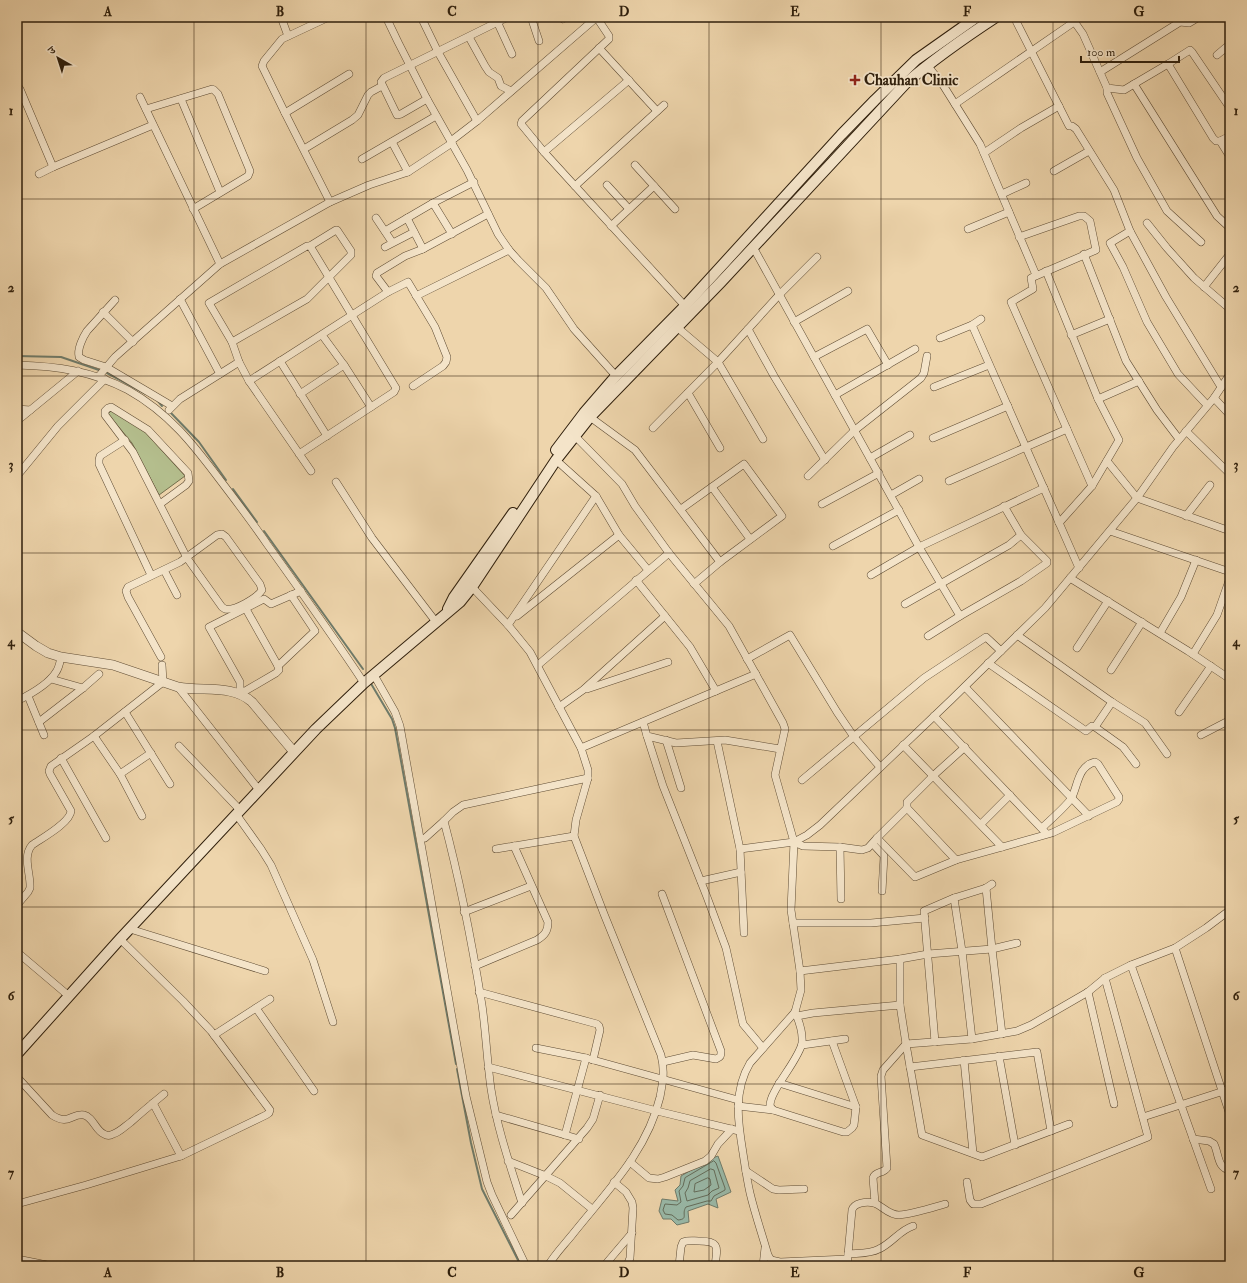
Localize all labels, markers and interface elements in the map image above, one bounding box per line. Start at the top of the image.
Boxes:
text: A [103,4,113,20]
text: B [276,4,284,20]
text: C [447,4,457,20]
text: D [619,4,630,20]
text: E [790,4,800,20]
text: F [963,4,972,20]
text: G [1134,4,1145,20]
north arrow [38,38,78,78]
scale bar [1081,38,1179,64]
text: उ [45,43,59,58]
text: 100 m [1087,45,1116,60]
place label: Chauhan Clinic [864,71,959,90]
marker: Chauhan Clinic [849,74,861,86]
text: 1 [9,103,14,119]
text: 1 [1234,103,1239,119]
text: 2 [8,280,15,296]
text: 2 [1233,280,1240,296]
text: 3 [9,457,14,473]
text: 3 [1234,457,1239,473]
text: 4 [6,634,15,650]
text: 4 [1231,634,1240,650]
text: 5 [8,811,14,827]
text: 5 [1233,811,1239,827]
text: 6 [8,988,16,1004]
text: 6 [1233,988,1241,1004]
text: 7 [8,1165,15,1181]
text: 7 [1233,1165,1240,1181]
text: A [103,1265,113,1281]
text: B [276,1265,284,1281]
text: C [447,1265,457,1281]
text: D [619,1265,630,1281]
text: E [790,1265,800,1281]
text: F [963,1265,972,1281]
text: G [1134,1265,1145,1281]

